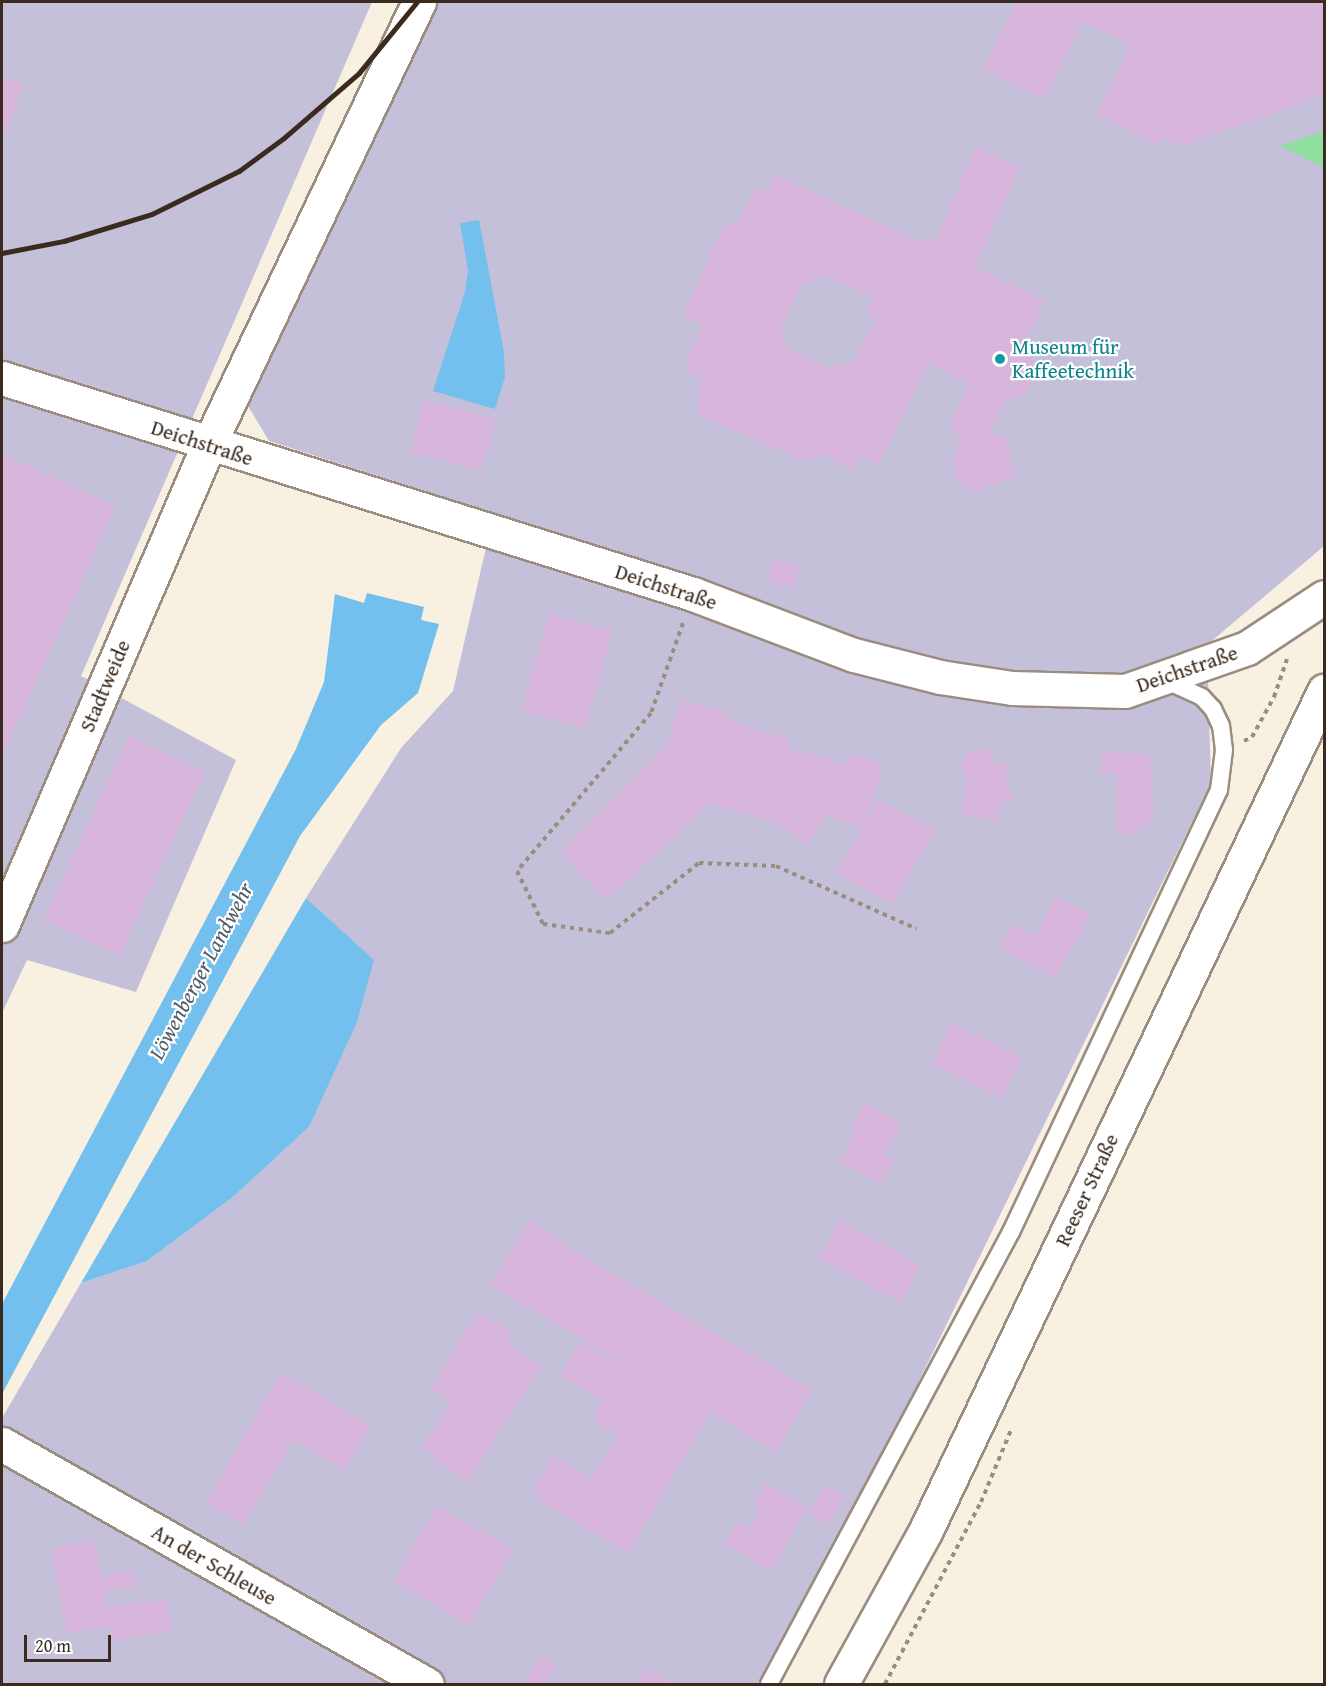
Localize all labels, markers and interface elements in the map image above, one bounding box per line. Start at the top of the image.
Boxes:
place label: Museum für Kaffeetechnik [1012,334,1134,384]
marker: Museum für Kaffeetechnik [993,352,1007,366]
street label: Deichstraße [148,415,256,471]
street label: Deichstraße [612,559,720,615]
street label: Stadtweide [74,636,136,736]
street label: Deichstraße [1133,640,1241,698]
water label: Löwenberger Landwehr [143,878,259,1064]
street label: Reeser Straße [1050,1130,1124,1250]
street label: An der Schleuse [147,1519,281,1611]
scale bar [27,1623,114,1661]
text: 20 m [35,1632,71,1659]

